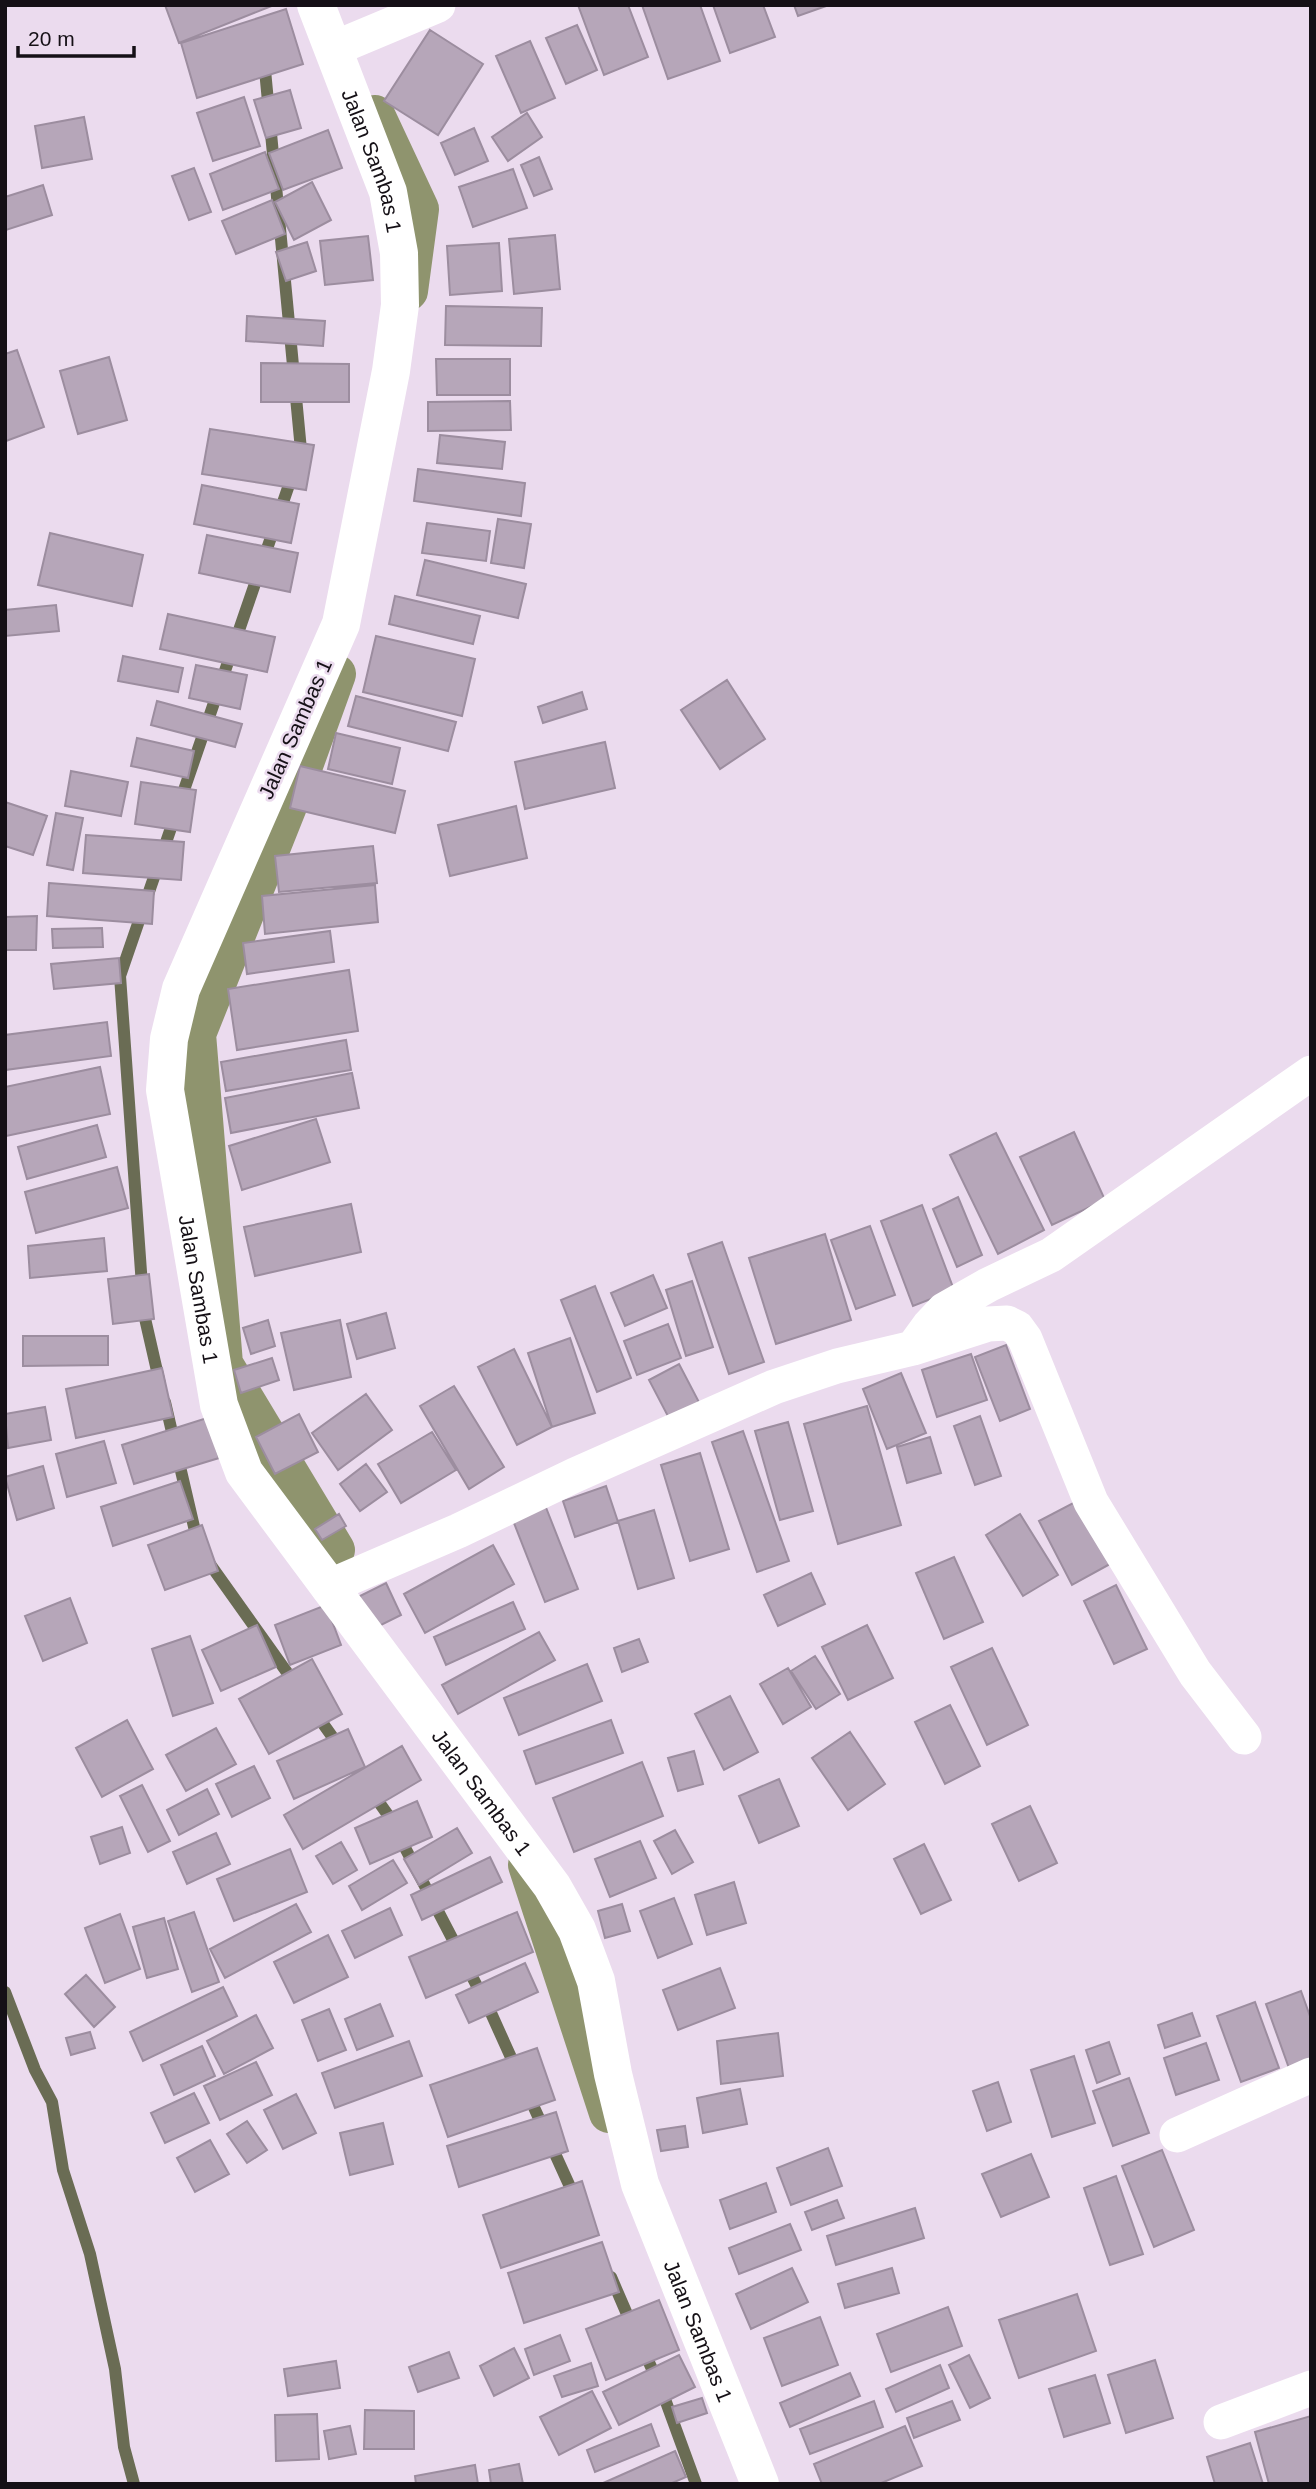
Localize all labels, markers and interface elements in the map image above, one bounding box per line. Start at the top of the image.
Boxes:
scale bar [18,14,133,58]
text: 20 m [28,27,75,50]
street label: Jalan Sambas 1 [338,85,407,234]
street label: Jalan Sambas 1 [254,656,336,802]
street label: Jalan Sambas 1 [175,1213,223,1365]
street label: Jalan Sambas 1 [428,1725,536,1859]
street label: Jalan Sambas 1 [660,2257,737,2405]

